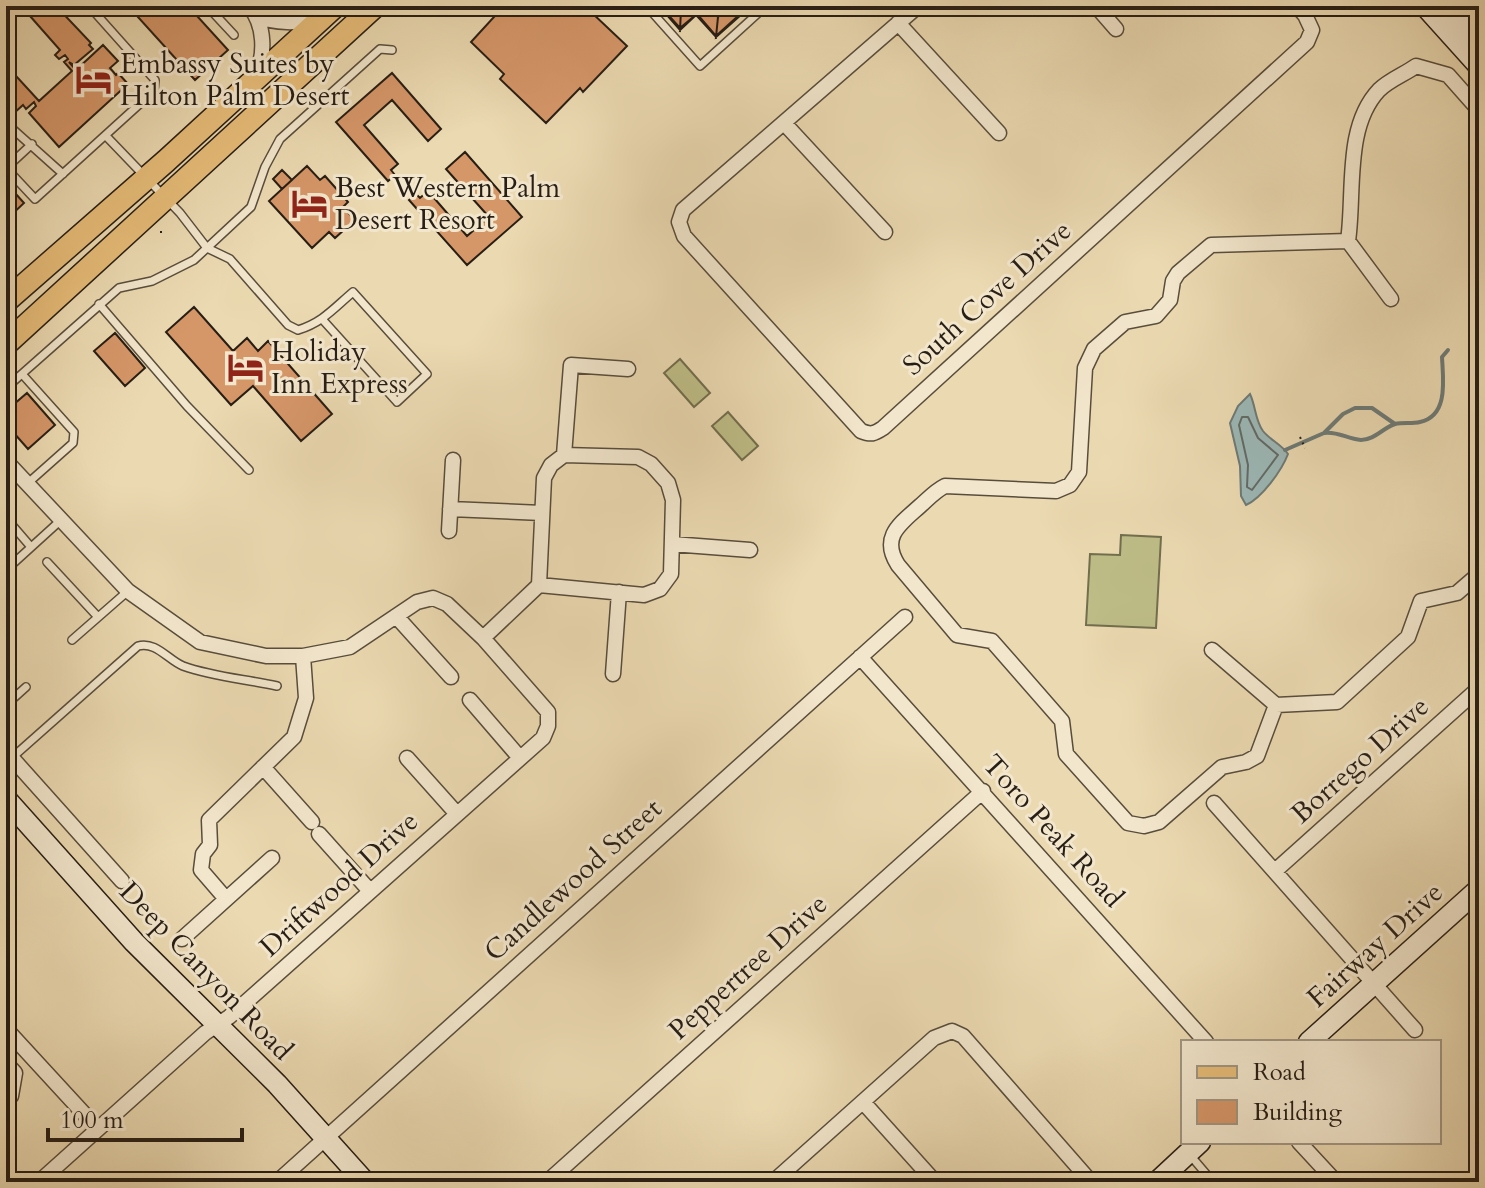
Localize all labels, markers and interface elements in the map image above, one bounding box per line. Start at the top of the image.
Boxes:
place label: Embassy Suites by Hilton Palm Desert [120,45,350,115]
hotel icon: Embassy Suites by Hilton Palm Desert [75,61,113,99]
place label: Best Western Palm Desert Resort [335,169,560,239]
hotel icon: Best Western Palm Desert Resort [290,185,328,223]
street label: South Cove Drive [894,212,1080,384]
place label: Holiday Inn Express [271,333,408,403]
hotel icon: Holiday Inn Express [226,349,264,387]
street label: Borrego Drive [1283,688,1437,832]
street label: Toro Peak Road [974,746,1132,916]
street label: Candlewood Street [476,790,670,970]
street label: Driftwood Drive [252,803,426,965]
street label: Deep Canyon Road [111,873,301,1069]
street label: Fairway Drive [1299,874,1451,1016]
street label: Peppertree Drive [660,885,836,1049]
legend [1181,1040,1441,1144]
text: Road [1253,1056,1306,1089]
scale bar [48,1092,242,1142]
text: Building [1253,1096,1343,1129]
text: 100 m [60,1104,124,1137]

